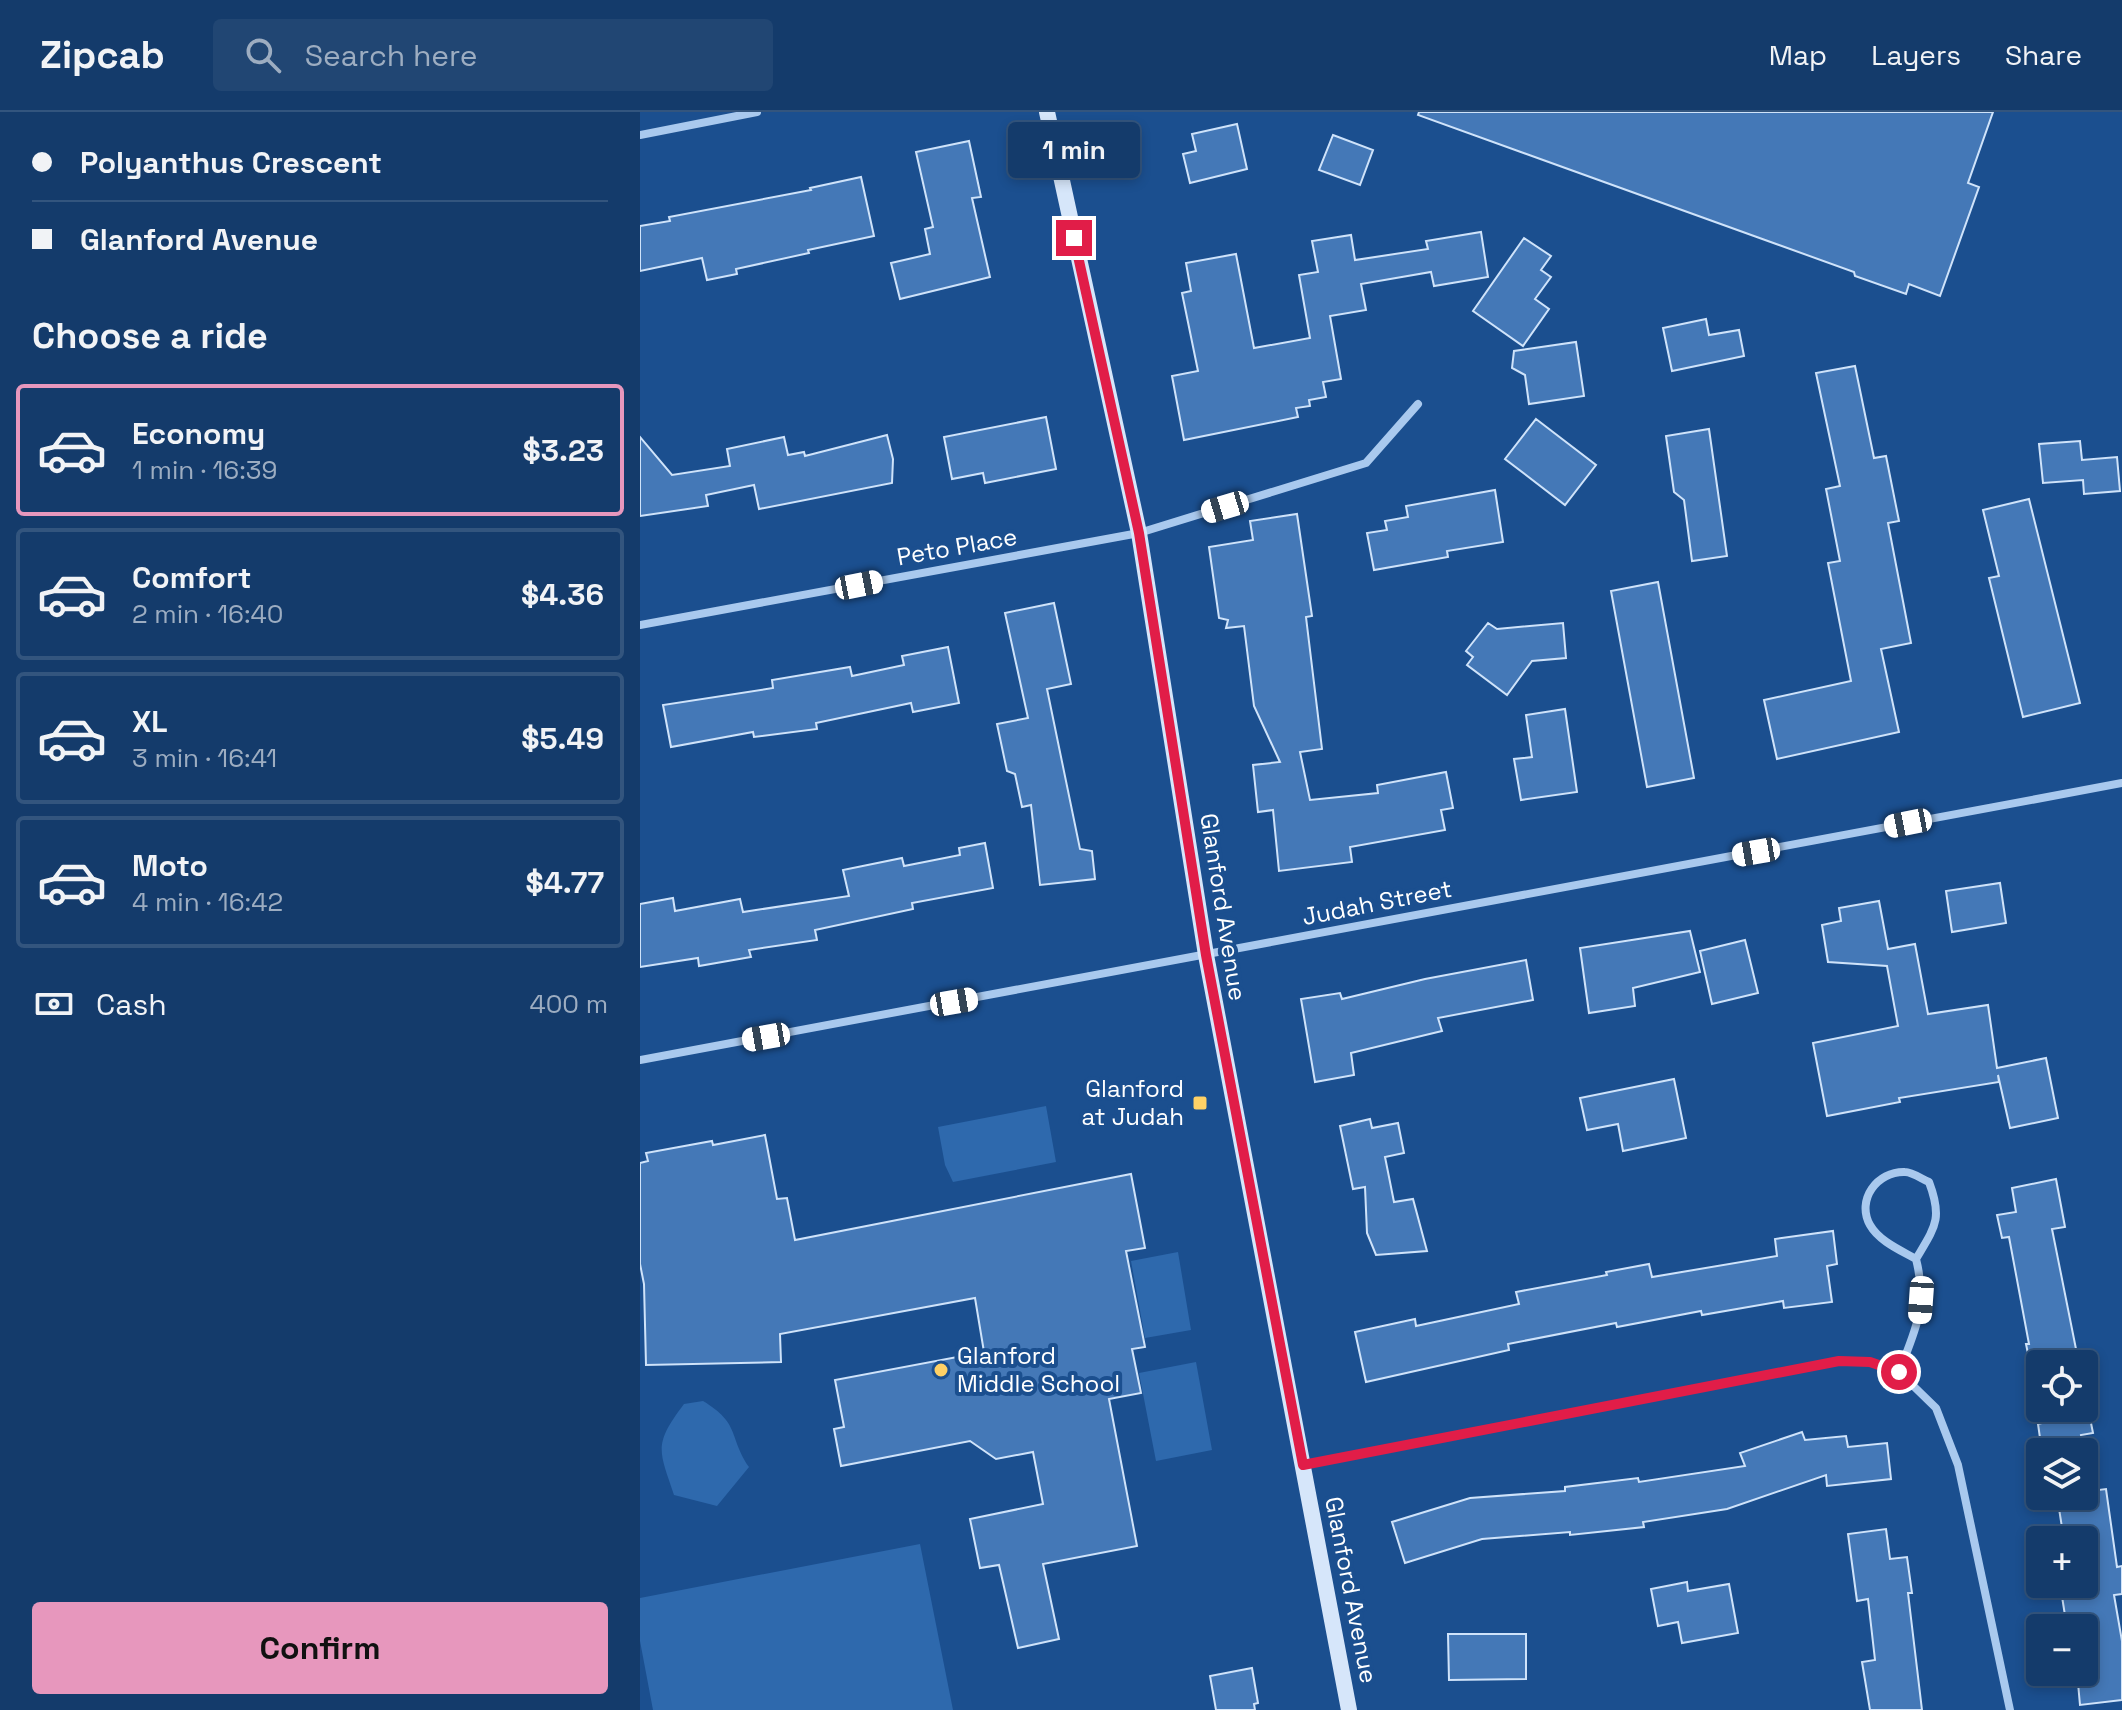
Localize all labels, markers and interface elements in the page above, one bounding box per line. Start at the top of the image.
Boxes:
search box [213,19,773,91]
text: Zipcab [40,31,165,79]
icon: search [241,33,285,77]
text: Search here [305,36,478,75]
text: Map [1769,37,1827,73]
text: Layers [1871,37,1961,73]
text: Share [2005,37,2082,73]
callout: 1 min [1008,122,1140,178]
text: 1 min [1042,133,1106,167]
text: Polyanthus Crescent [80,143,382,182]
text: Glanford Avenue [80,220,318,259]
route end [1056,220,1092,256]
text: Choose a ride [32,313,268,359]
icon: car [36,414,108,486]
text: Economy [132,414,265,453]
text: $3.23 [523,431,604,470]
text: 1 min · 16:39 [132,453,277,487]
car [1199,489,1251,525]
street label: Peto Place [894,521,1020,572]
icon: car [36,558,108,630]
text: Comfort [132,558,251,597]
car [833,569,885,601]
text: $4.36 [521,575,604,614]
text: 2 min · 16:40 [132,597,284,631]
icon: car [36,702,108,774]
text: XL [132,702,168,741]
text: $5.49 [521,719,604,758]
text: 3 min · 16:41 [132,741,277,775]
car [1882,807,1934,839]
street label: Glanford Avenue [1193,811,1254,1003]
car [1730,836,1782,868]
icon: car [36,846,108,918]
text: Moto [132,846,208,885]
text: $4.77 [526,863,604,902]
street label: Judah Street [1299,873,1454,932]
text: 4 min · 16:42 [132,885,283,919]
icon: cash [32,982,76,1026]
text: Cash [96,985,167,1024]
car [928,986,980,1018]
text: 400 m [529,987,608,1021]
car [740,1021,792,1053]
place label: Glanford at Judah [1081,1073,1184,1132]
marker: Glanford at Judah [1191,1094,1209,1112]
car [1907,1275,1935,1325]
place label: Glanford Middle School [957,1340,1120,1399]
map controls [2026,1350,2098,1686]
button: locate [2026,1350,2098,1422]
route start [1881,1354,1917,1390]
marker: Glanford Middle School [932,1361,950,1379]
button: layers [2026,1438,2098,1510]
street label: Glanford Avenue [1318,1494,1385,1686]
button: + [2026,1526,2098,1598]
button: Confirm [32,1602,608,1694]
button: − [2026,1614,2098,1686]

